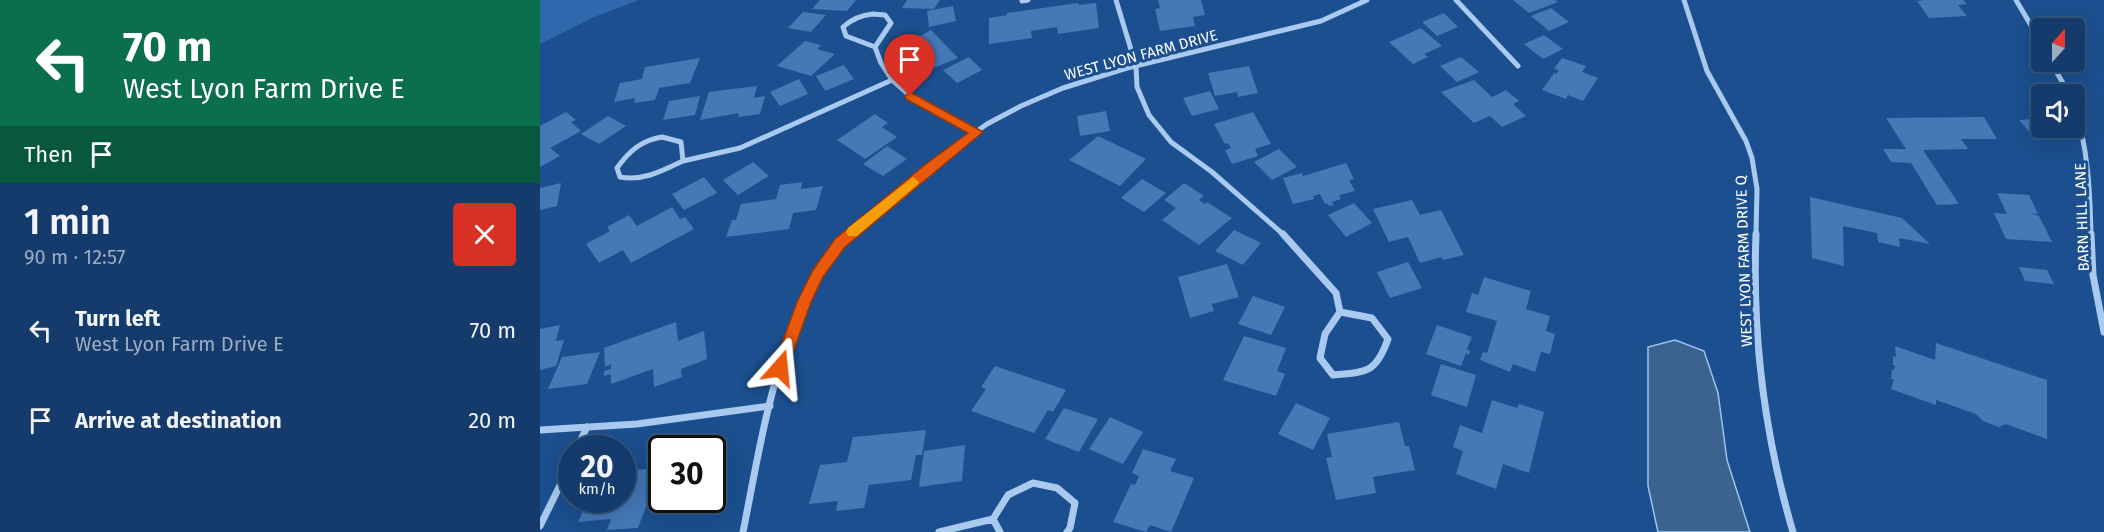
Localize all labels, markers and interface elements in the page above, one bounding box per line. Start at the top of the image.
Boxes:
north arrow [2031,18,2085,72]
map controls [2031,18,2085,138]
text: 70 m [123,22,212,72]
icon: left [24,24,102,102]
street label: WEST LYON FARM DRIVE [1062,26,1220,84]
pin [884,34,935,96]
icon: arrive [893,43,926,76]
text: West Lyon Farm Drive E [123,73,405,105]
button: sound [2031,84,2085,138]
icon: arrive [85,138,118,171]
text: Then [24,141,73,168]
street label: BARN HILL LANE [2071,162,2093,272]
street label: WEST LYON FARM DRIVE Q [1732,175,1756,347]
text: 1 min [24,200,111,244]
button: close [453,203,516,266]
text: 90 m · 12:57 [24,245,125,269]
text: Turn left [75,305,160,332]
icon: left [24,314,57,347]
text: 70 m [470,317,516,344]
text: West Lyon Farm Drive E [75,332,284,356]
position arrow [748,336,812,400]
icon: arrive [24,404,57,437]
text: Arrive at destination [75,407,282,434]
text: 20 m [468,407,516,434]
speed limit sign: 30 [648,435,726,513]
text: 20 [580,449,614,485]
text: km/h [578,480,616,498]

